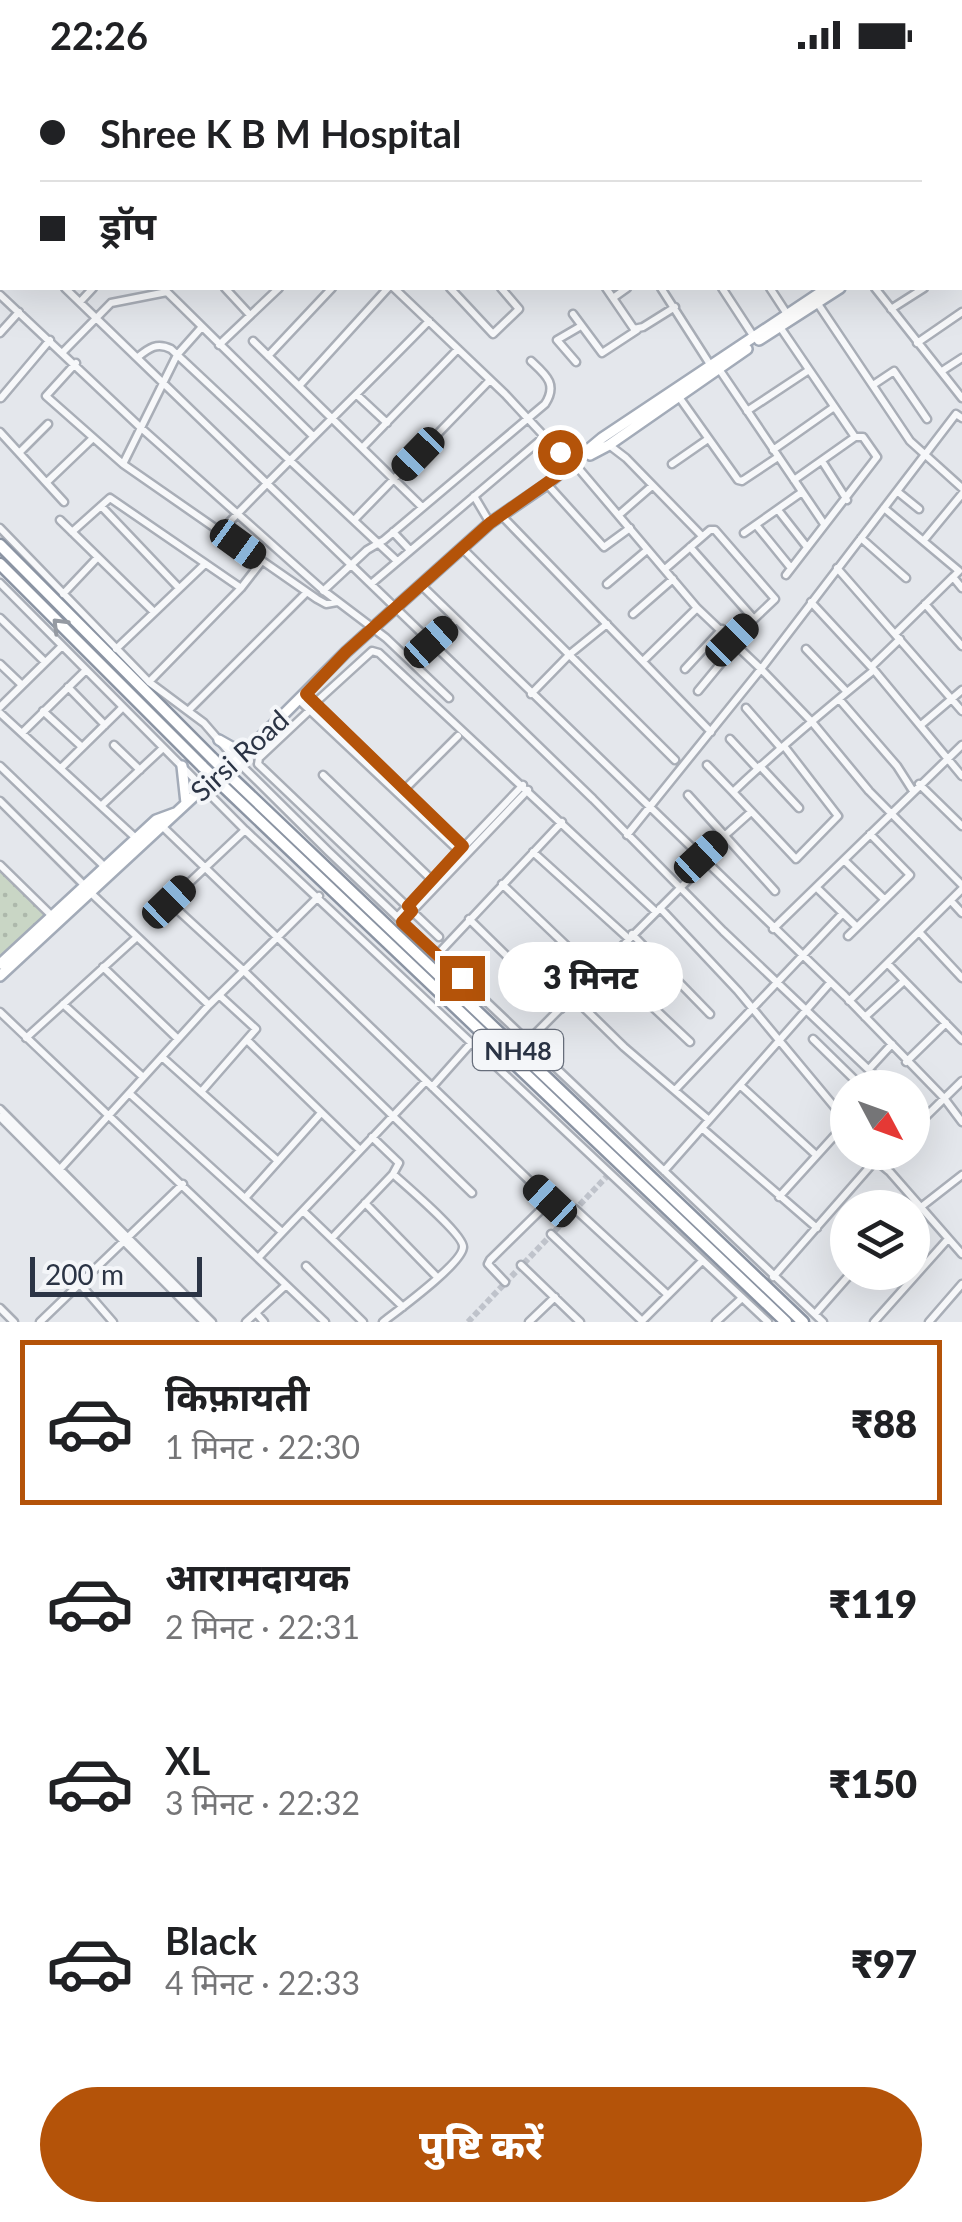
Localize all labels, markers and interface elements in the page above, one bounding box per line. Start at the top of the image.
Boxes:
text: 22:26 [50,12,148,58]
text: Shree K B M Hospital [100,110,461,156]
text: ड्रॉप [100,202,156,248]
car [386,422,450,486]
route start [538,430,583,475]
car [205,514,271,574]
car [700,608,764,672]
car [399,611,463,673]
one-way arrow [53,618,71,636]
street label: Sirsi Road [183,702,295,808]
car [669,826,733,888]
car [137,870,201,934]
callout: 3 मिनट [497,943,682,1013]
route end [440,956,485,1001]
text: 3 मिनट [543,957,638,996]
road number: NH48 [473,1030,563,1070]
north arrow [830,1070,930,1170]
map controls [830,1070,930,1290]
car [518,1170,582,1232]
button: layers [830,1190,930,1290]
scale bar [30,1252,202,1296]
text: 200 m [45,1257,124,1291]
text: किफ़ायती [165,1373,309,1419]
icon: car [45,1378,135,1468]
text: ₹88 [851,1400,917,1446]
text: 1 मिनट · 22:30 [165,1427,360,1466]
text: आरामदायक [165,1553,349,1599]
icon: car [45,1558,135,1648]
text: ₹119 [829,1580,917,1626]
text: 2 मिनट · 22:31 [165,1607,360,1646]
text: XL [165,1737,210,1783]
icon: car [45,1738,135,1828]
text: ₹150 [829,1760,917,1806]
text: 3 मिनट · 22:32 [165,1783,360,1822]
text: Black [165,1917,257,1963]
icon: car [45,1918,135,2008]
text: ₹97 [851,1940,917,1986]
text: 4 मिनट · 22:33 [165,1963,360,2002]
button: पुष्टि करें [40,2087,922,2202]

